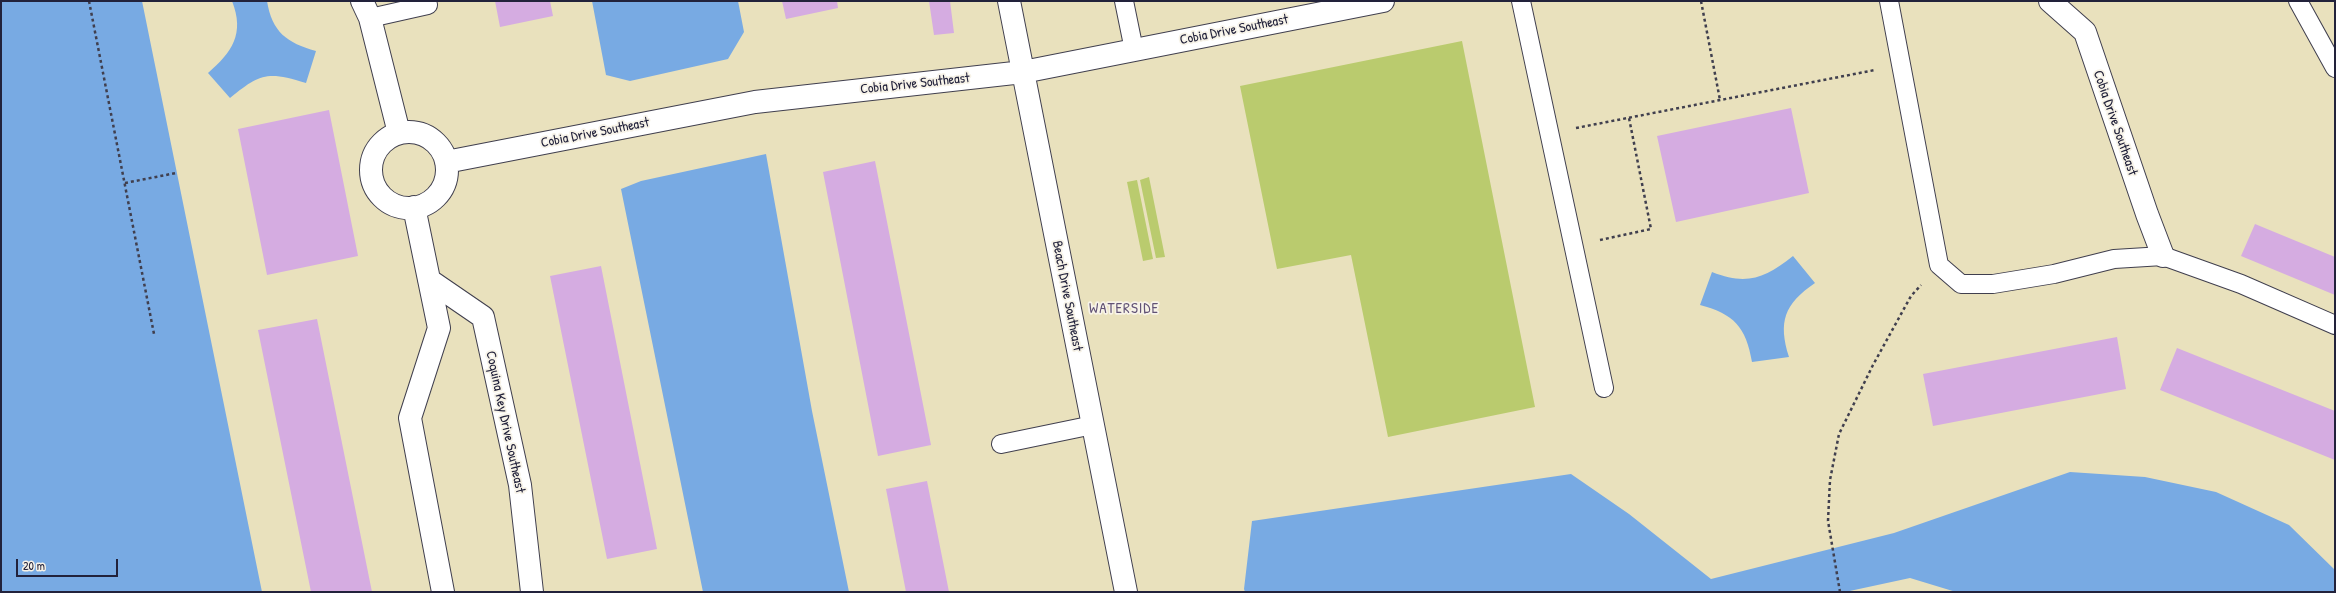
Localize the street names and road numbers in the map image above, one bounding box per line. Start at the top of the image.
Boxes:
street label: Cobia Drive Southeast [1178,11,1290,49]
street label: Cobia Drive Southeast [2089,68,2141,178]
street label: Cobia Drive Southeast [859,70,971,98]
street label: Cobia Drive Southeast [539,114,651,152]
street label: Beach Drive Southeast [1048,239,1086,353]
street label: Coquina Key Drive Southeast [482,349,528,495]

